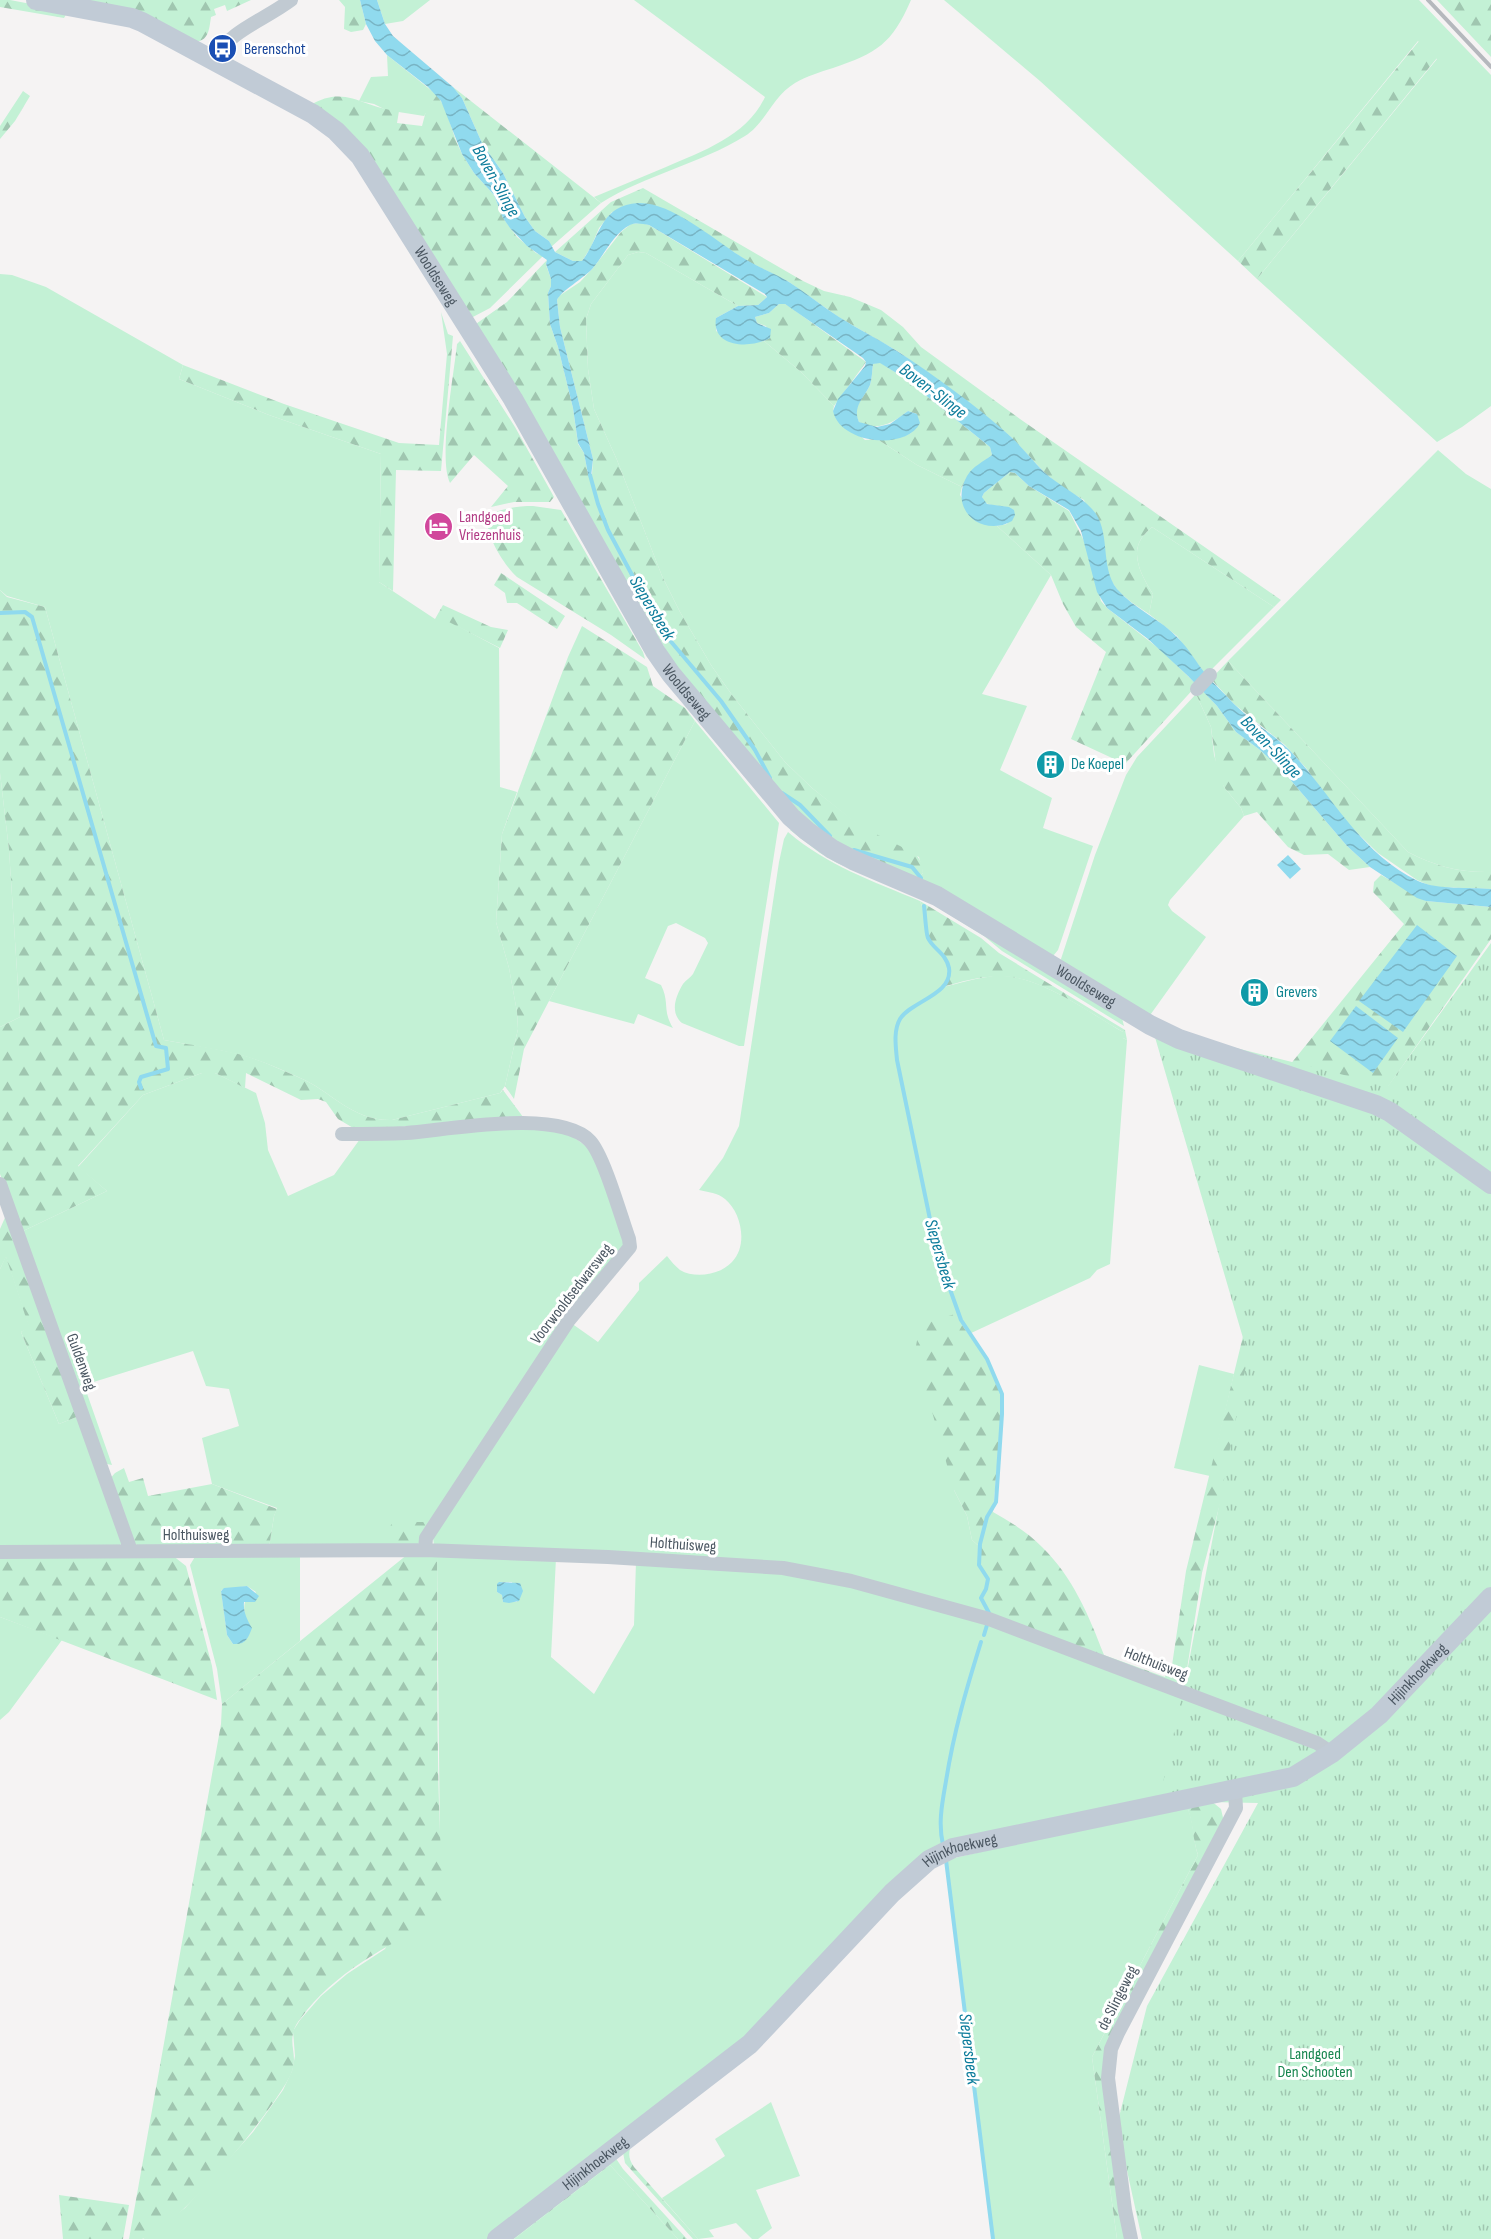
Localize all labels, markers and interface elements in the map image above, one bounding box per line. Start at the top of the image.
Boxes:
bus stop icon: Berenschot [207,33,239,65]
place label: Berenschot [244,40,306,59]
water label: Boven-Slinge [468,141,524,221]
street label: Wooldseweg [410,243,462,310]
water label: Boven-Slinge [895,359,971,423]
place label: Landgoed Vriezenhuis [459,508,521,545]
hotel icon: Landgoed Vriezenhuis [422,510,454,542]
water label: Siepersbeek [625,572,680,645]
street label: Wooldseweg [658,661,715,724]
water label: Boven-Slinge [1236,711,1306,783]
building icon: De Koepel [1034,748,1066,780]
place label: De Koepel [1071,755,1124,774]
street label: Wooldseweg [1052,961,1119,1012]
building icon: Grevers [1239,976,1271,1008]
place label: Grevers [1276,983,1318,1002]
water label: Siepersbeek [920,1217,960,1292]
street label: Voorwooldsedwarsweg [527,1240,617,1348]
street label: Guldenweg [62,1331,100,1393]
street label: Holthuisweg [163,1526,229,1545]
street label: Holthuisweg [649,1533,717,1557]
street label: Hijinkhoekweg [1384,1639,1451,1709]
street label: Holthuisweg [1121,1643,1191,1685]
street label: Hijinkhoekweg [918,1830,999,1871]
street label: de Slingeweg [1094,1962,1142,2034]
water label: Siepersbeek [954,2012,984,2087]
park label: Landgoed Den Schooten [1277,2045,1353,2082]
street label: Hijinkhoekweg [559,2132,632,2195]

